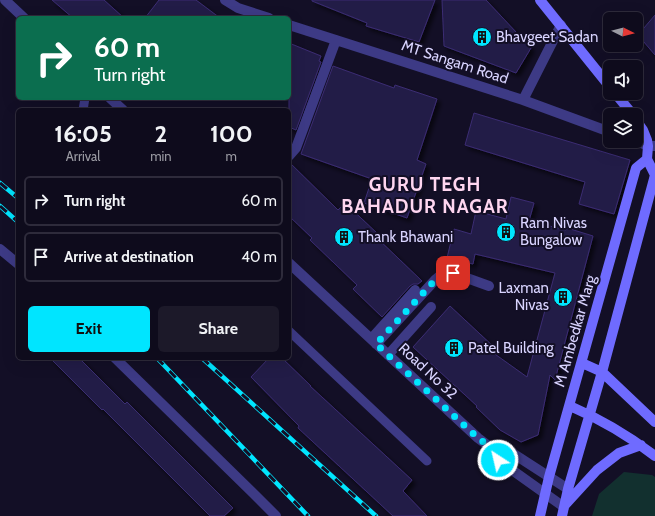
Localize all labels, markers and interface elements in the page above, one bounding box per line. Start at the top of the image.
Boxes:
north arrow [603,12,643,52]
map controls [603,12,643,148]
building icon: Bhavgeet Sadan [471,26,493,48]
place label: Bhavgeet Sadan [496,28,598,46]
text: 60 m [94,30,160,64]
icon: right [28,32,80,84]
street label: MT Sangam Road [399,36,511,88]
button: sound [603,60,643,100]
text: Turn right [94,64,165,86]
button: layers [603,108,643,148]
text: 16:05 [54,119,112,148]
text: 2 [155,119,167,148]
text: 100 [210,119,253,148]
text: Arrival [66,148,100,164]
text: min [150,148,172,164]
text: m [226,148,237,164]
district label: GURU TEGH BAHADUR NAGAR [341,173,509,218]
icon: right [30,190,52,212]
text: Turn right [64,192,125,210]
text: 60 m [241,192,277,210]
place label: Ram Nivas Bungalow [520,214,587,249]
building icon: Ram Nivas Bungalow [495,221,517,243]
building icon: Thank Bhawani [333,226,355,248]
place label: Thank Bhawani [358,228,453,246]
icon: arrive [30,246,52,268]
text: Arrive at destination [64,248,194,266]
text: 40 m [241,248,277,266]
pin [436,256,470,290]
icon: arrive [442,262,464,284]
street label: M Ambedkar Marg [550,272,600,389]
place label: Laxman Nivas [498,279,549,314]
building icon: Laxman Nivas [552,286,574,308]
button: Exit [28,306,150,352]
button: Share [158,306,279,352]
building icon: Patel Building [443,337,465,359]
street label: Road No 32 [395,339,461,403]
place label: Patel Building [468,339,554,357]
position arrow [477,439,519,481]

